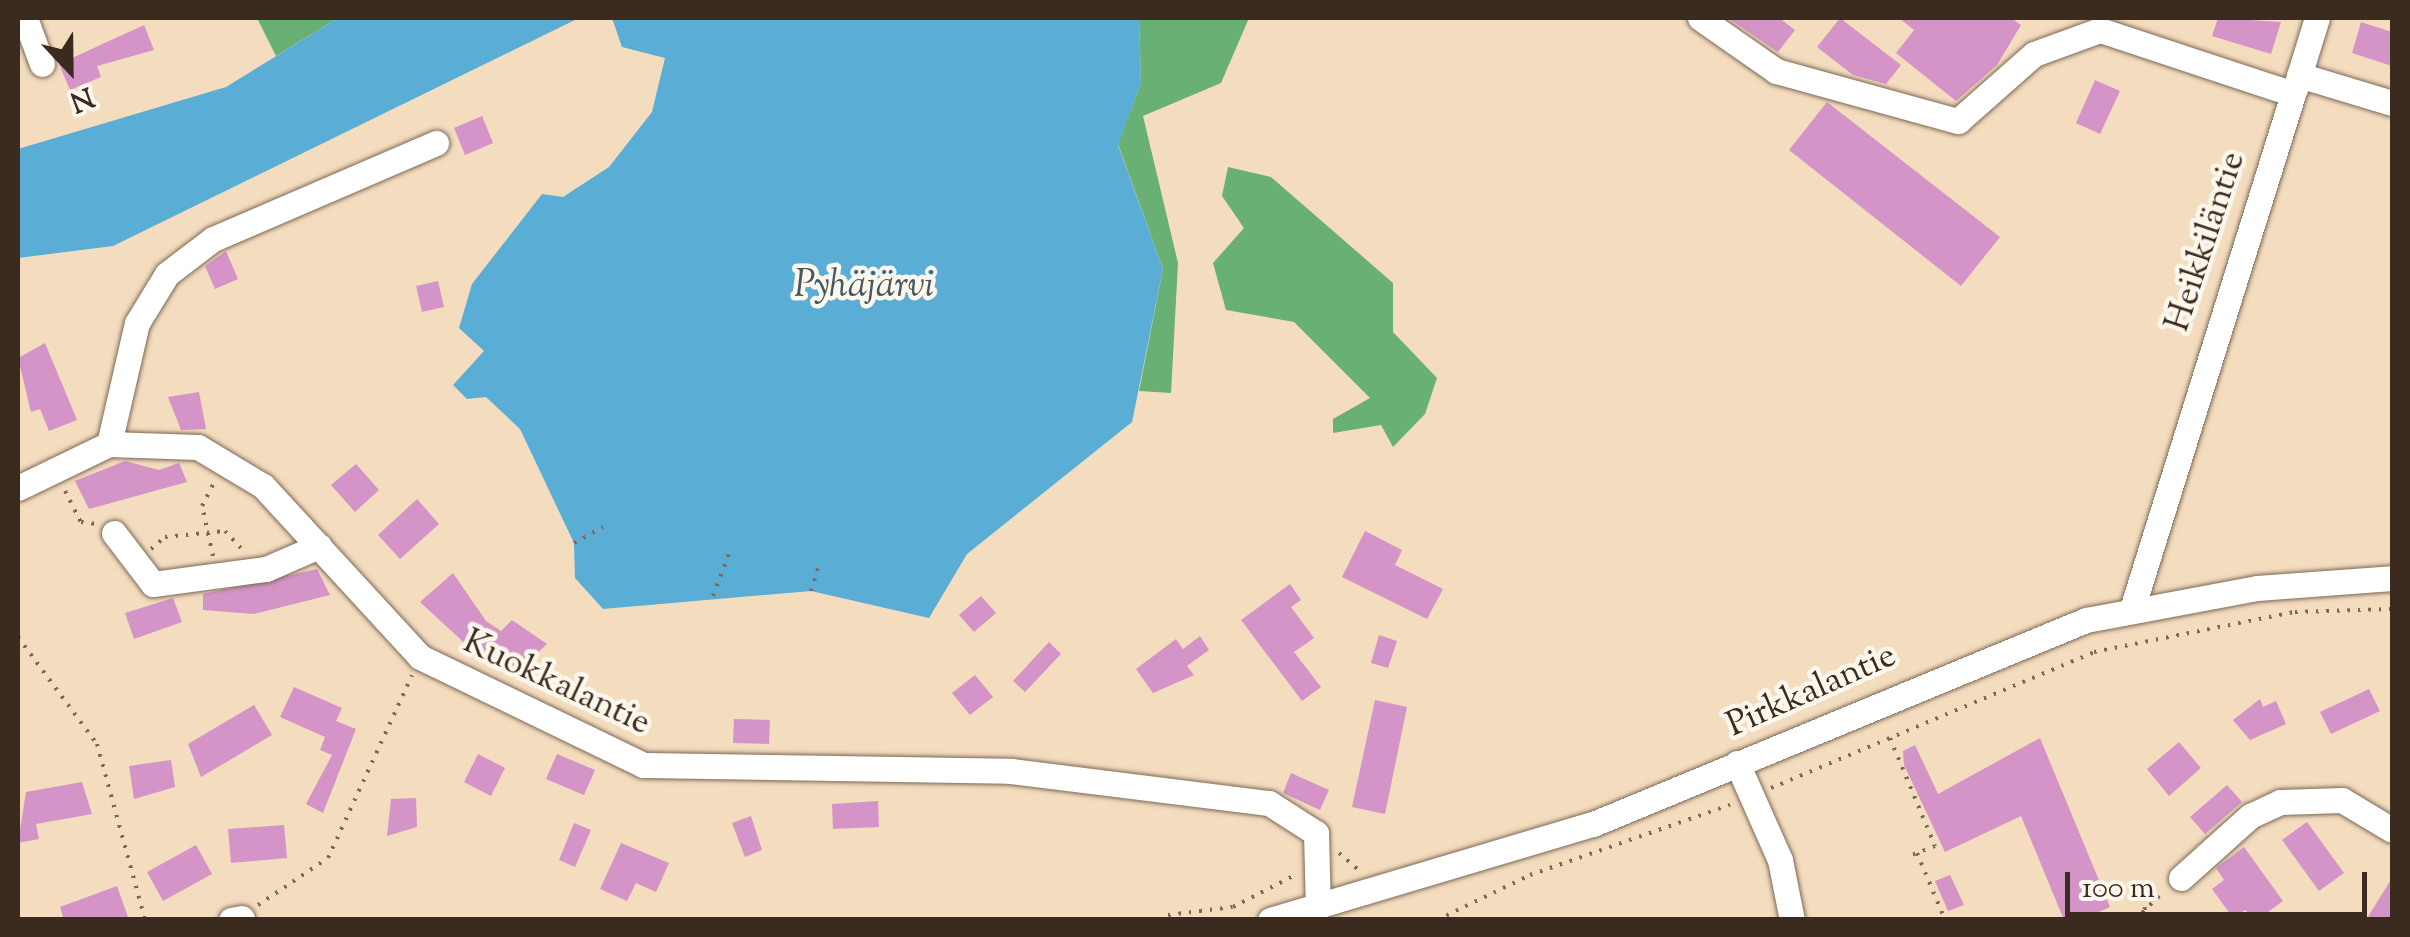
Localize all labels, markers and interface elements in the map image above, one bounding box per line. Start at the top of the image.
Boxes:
north arrow [20,20,120,120]
text: N [63,75,99,121]
street label: Heikkiläntie [2158,147,2256,337]
water label: Pyhäjärvi [794,265,934,311]
street label: Kuokkalantie [456,622,656,746]
street label: Pirkkalantie [1721,636,1903,748]
scale bar [2070,852,2372,914]
text: 100 m [2082,868,2155,911]

